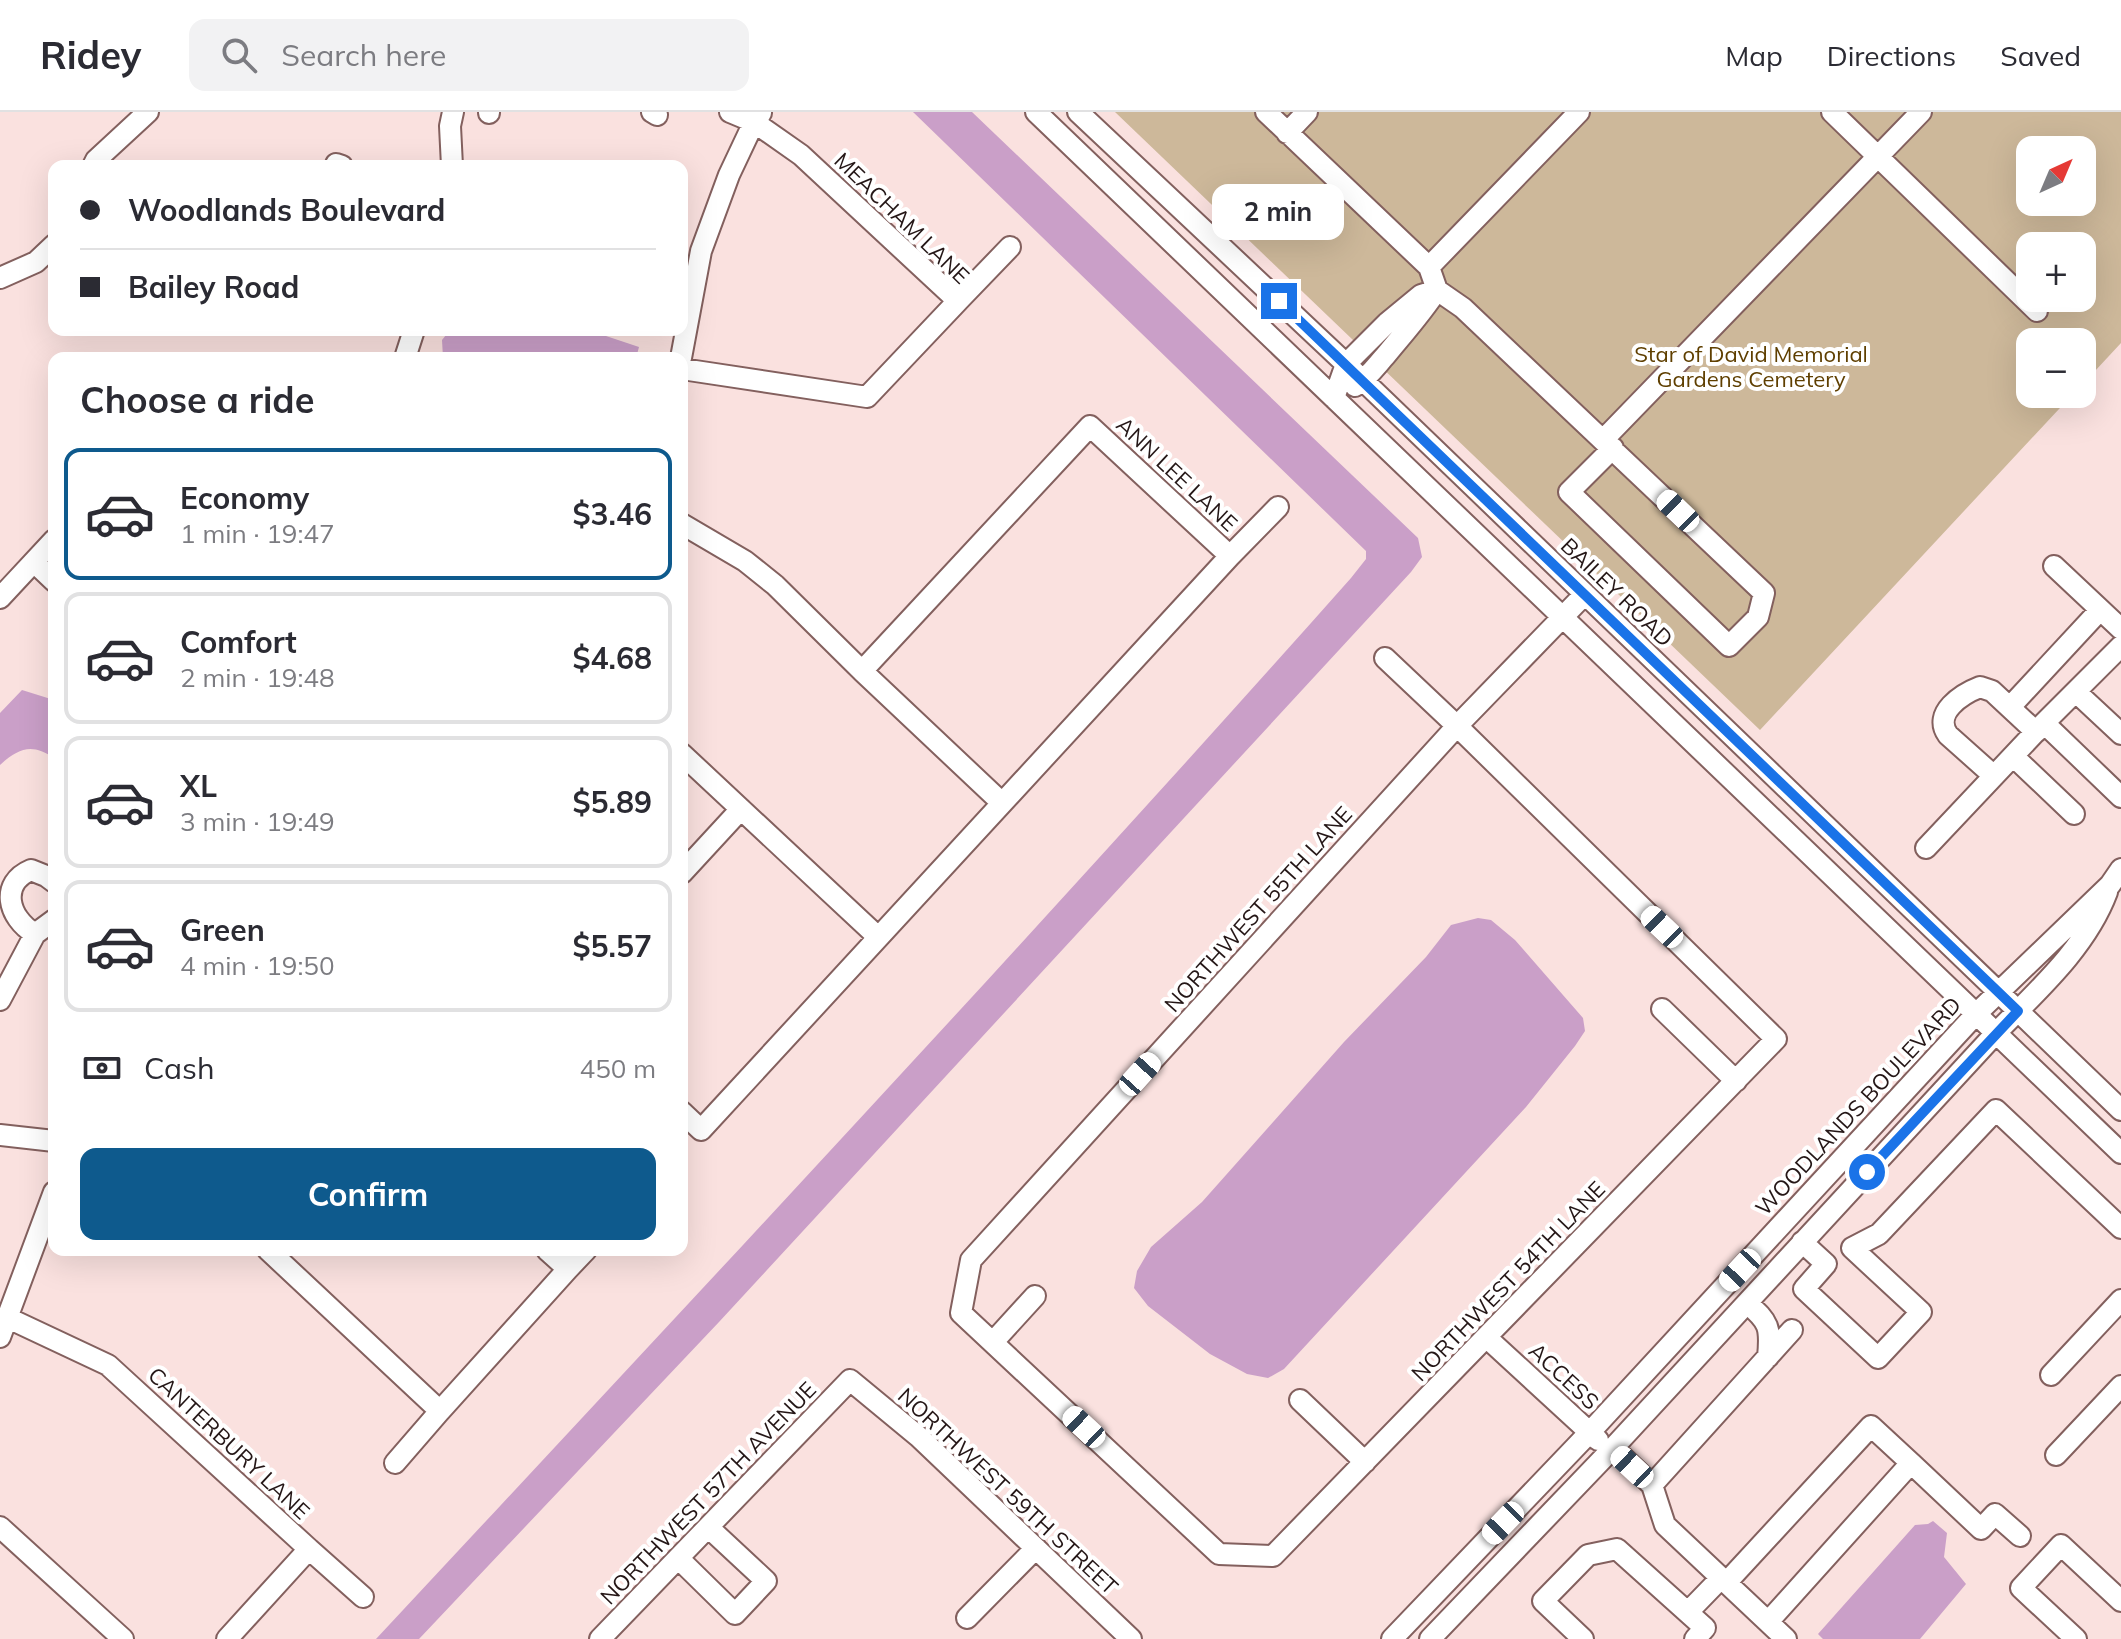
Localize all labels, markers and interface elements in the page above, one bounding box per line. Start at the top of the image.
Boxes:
search box [189,19,749,91]
text: Ridey [40,31,141,79]
icon: search [217,33,261,77]
text: Search here [281,36,446,74]
text: Map [1725,38,1783,73]
text: Directions [1827,38,1956,73]
text: Saved [2000,38,2081,73]
north arrow [2016,136,2096,216]
map controls [2016,136,2096,408]
street label: MEACHAM LANE [829,146,975,290]
callout: 2 min [1213,185,1345,241]
text: Woodlands Boulevard [128,191,445,229]
text: 2 min [1244,195,1312,228]
button: + [2016,232,2096,312]
text: Bailey Road [128,268,299,306]
route end [1261,283,1297,319]
button: − [2016,328,2096,408]
park label: Star of David Memorial Gardens Cemetery [1634,340,1868,393]
text: Choose a ride [80,377,314,422]
street label: ANN LEE LANE [1111,411,1243,537]
icon: car [84,478,156,550]
text: Economy [180,479,309,517]
car [1652,486,1704,536]
text: $3.46 [573,495,652,533]
text: 1 min · 19:47 [180,517,335,550]
street label: BAILEY ROAD [1555,532,1679,652]
icon: car [84,622,156,694]
text: Comfort [180,623,297,661]
text: $4.68 [573,639,652,677]
text: 2 min · 19:48 [180,661,335,694]
icon: car [84,766,156,838]
text: XL [180,767,217,805]
text: $5.89 [573,783,652,821]
street label: NORTHWEST 55TH LANE [1158,800,1358,1018]
text: 3 min · 19:49 [180,805,335,838]
car [1636,902,1688,952]
icon: car [84,910,156,982]
text: Green [180,911,265,949]
text: $5.57 [573,927,652,965]
text: 4 min · 19:50 [180,949,335,982]
street label: WOODLANDS BOULEVARD [1749,991,1967,1221]
icon: cash [80,1046,124,1090]
car [1115,1048,1165,1100]
text: Cash [144,1049,215,1087]
text: 450 m [580,1052,656,1085]
button: Confirm [80,1148,656,1240]
route start [1849,1154,1885,1190]
street label: NORTHWEST 54TH LANE [1405,1175,1611,1387]
car [1715,1244,1765,1296]
street label: ACCESS [1523,1337,1605,1415]
street label: CANTERBURY LANE [142,1361,316,1525]
street label: NORTHWEST 57TH AVENUE [594,1376,822,1610]
street label: NORTHWEST 59TH STREET [892,1382,1124,1600]
car [1058,1402,1110,1452]
car [1606,1442,1658,1492]
car [1478,1497,1528,1549]

